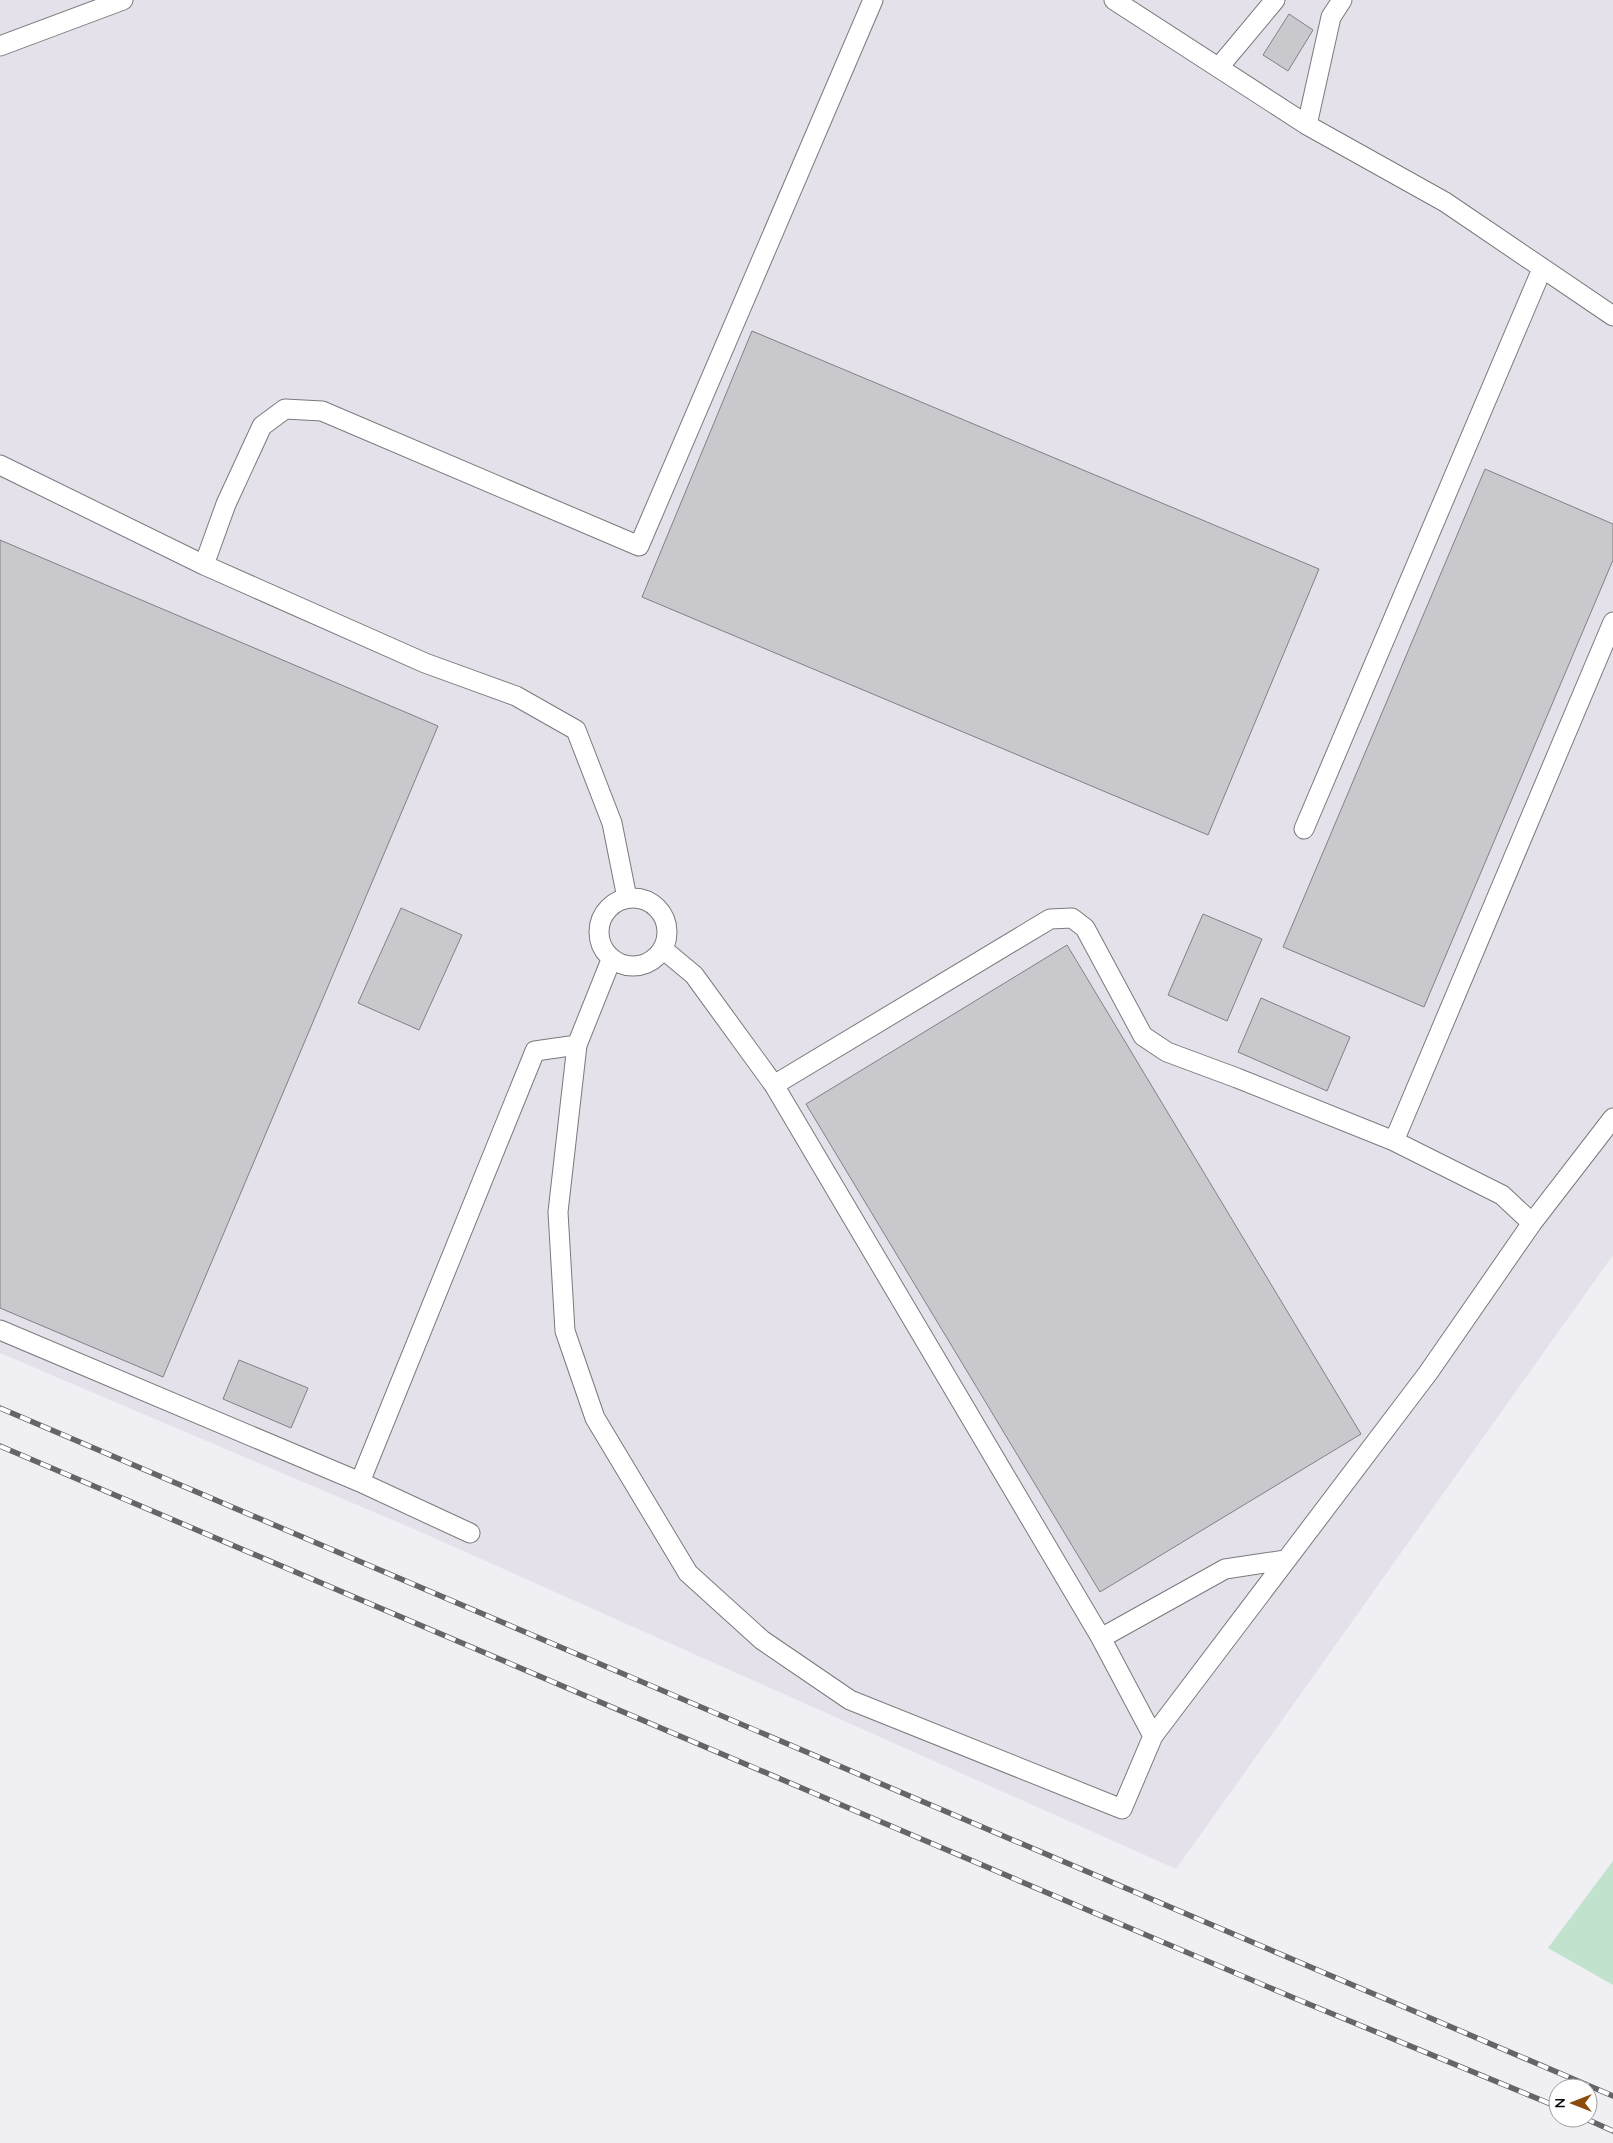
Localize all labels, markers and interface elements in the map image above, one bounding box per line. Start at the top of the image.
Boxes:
north arrow [1548,2078,1598,2128]
text: N [1551,2098,1569,2108]

